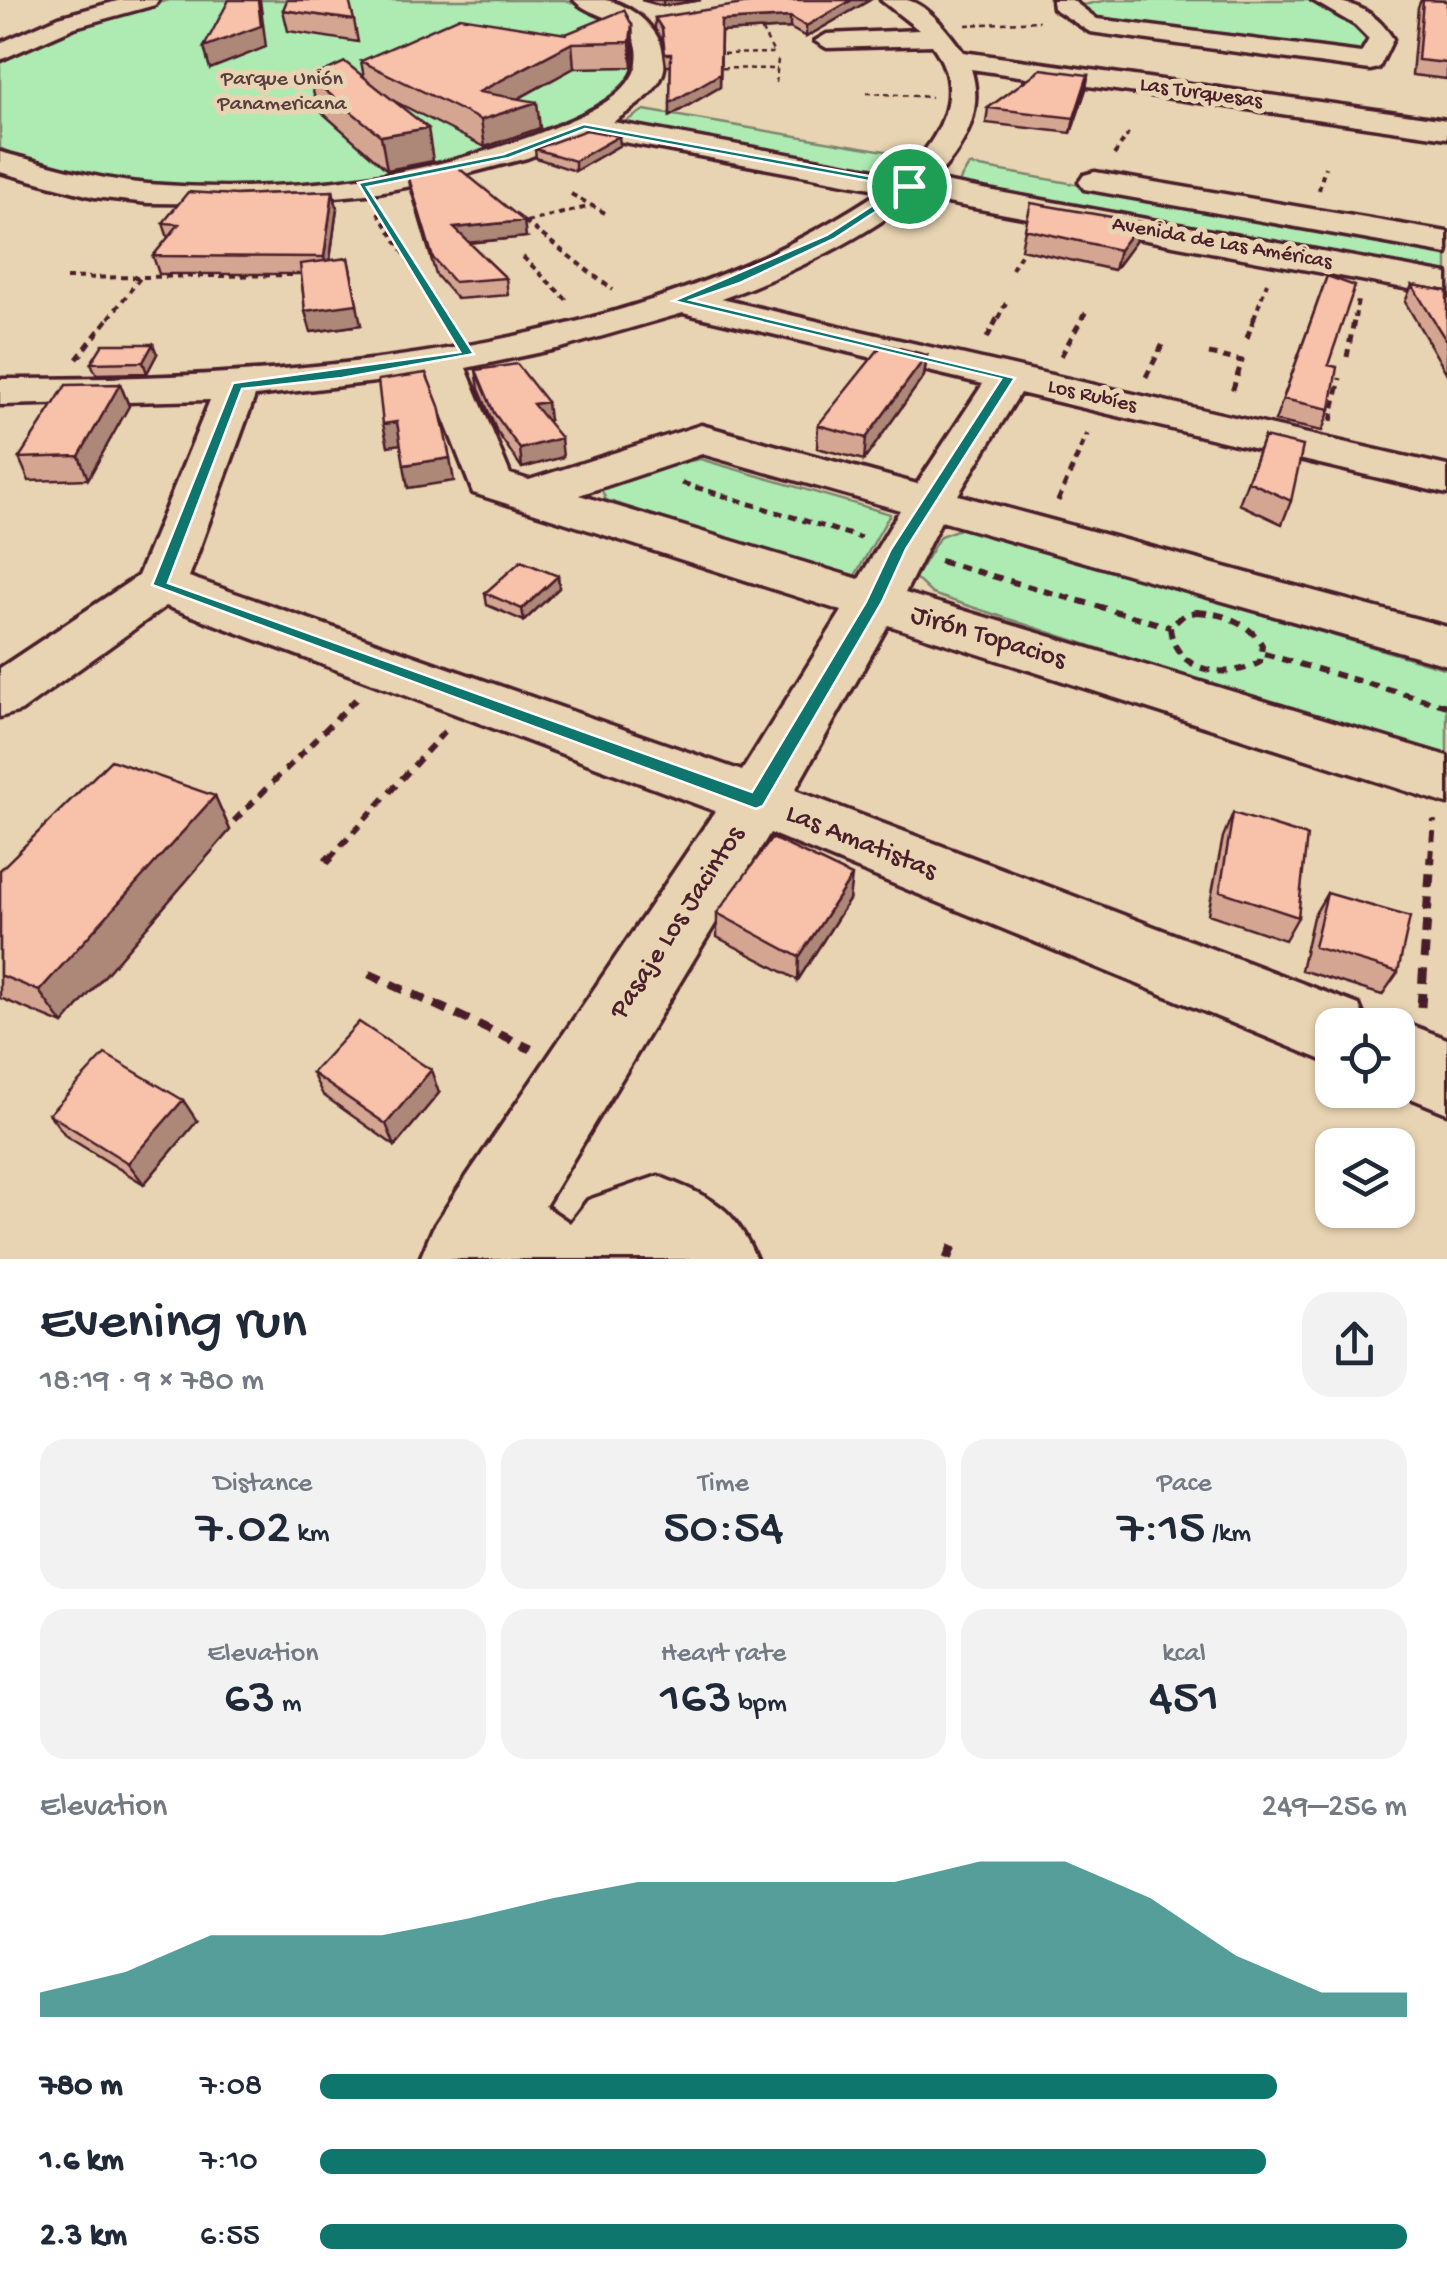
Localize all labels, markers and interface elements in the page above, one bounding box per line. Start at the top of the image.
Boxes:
park label: Parque Unión Panamericana [217,67,347,118]
street label: Las Turquesas [1138,73,1265,116]
pin [867,144,952,229]
icon: arrive [882,159,937,214]
street label: Avenida de Las Américas [1110,212,1335,276]
street label: Los Rubíes [1045,374,1140,420]
street label: Jirón Topacios [907,599,1070,677]
street label: Las Amatistas [781,798,942,888]
street label: Pasaje Los Jacintos [603,820,753,1026]
map controls [1315,1008,1415,1228]
button: locate [1315,1008,1415,1108]
button: layers [1315,1128,1415,1228]
button: share [1302,1292,1407,1397]
text: Evening run [40,1293,307,1357]
text: 18:19 · 9 × 780 m [40,1363,264,1401]
text: Distance [213,1468,312,1501]
text: Time [698,1468,749,1501]
text: Pace [1157,1468,1212,1501]
text: 7.02 [196,1501,291,1560]
text: 50:54 [663,1501,784,1560]
text: 7:15 [1117,1501,1205,1560]
text: km [291,1518,330,1551]
text: /km [1205,1518,1251,1551]
text: Elevation [207,1638,318,1671]
text: Heart rate [661,1638,786,1671]
text: kcal [1162,1638,1206,1671]
text: 63 [224,1671,275,1730]
text: 163 [660,1671,732,1730]
text: 451 [1149,1671,1219,1730]
text: m [275,1688,302,1721]
text: bpm [732,1688,787,1721]
text: Elevation [40,1789,167,1827]
text: 249–256 m [1262,1789,1407,1827]
text: 780 m [40,2068,123,2106]
text: 7:08 [200,2068,262,2106]
text: 1.6 km [40,2143,124,2181]
text: 7:10 [200,2143,258,2181]
text: 2.3 km [40,2218,127,2256]
text: 6:55 [200,2218,260,2256]

